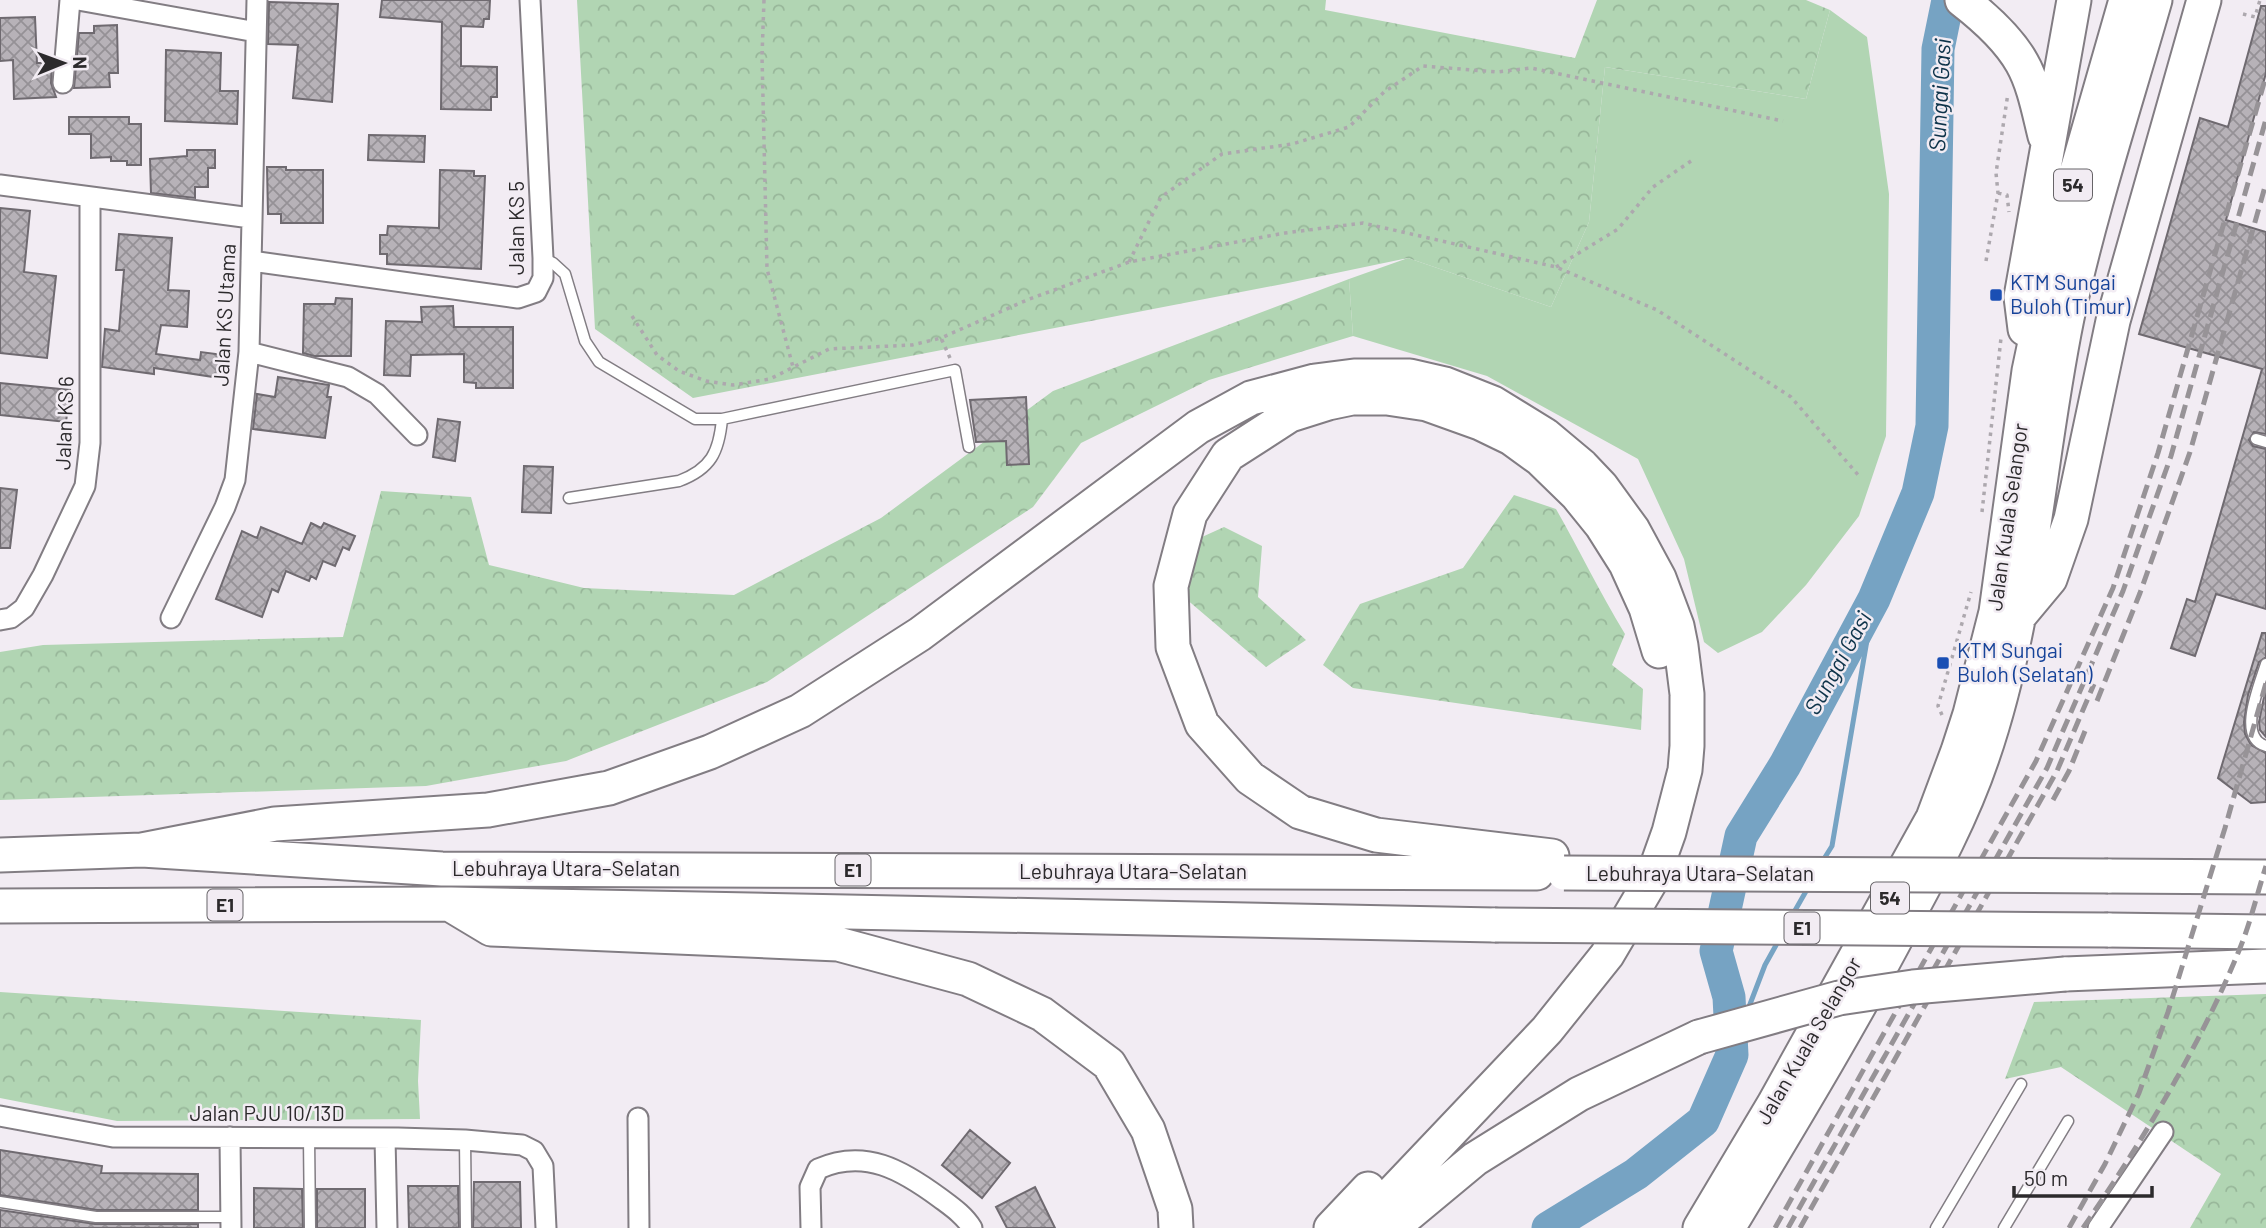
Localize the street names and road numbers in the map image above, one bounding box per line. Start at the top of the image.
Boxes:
road number: 54 [2054,169,2092,200]
street label: Jalan KS 5 [503,181,528,275]
street label: Jalan KS Utama [207,243,240,387]
street label: Jalan KS 6 [49,376,78,470]
street label: Jalan Kuala Selangor [1981,421,2032,612]
street label: Lebuhraya Utara–Selatan [452,855,680,880]
road number: E1 [836,855,870,886]
street label: Lebuhraya Utara–Selatan [1019,858,1247,883]
street label: Lebuhraya Utara–Selatan [1586,860,1814,885]
road number: 54 [1871,882,1909,914]
road number: E1 [208,890,243,920]
road number: E1 [1784,912,1820,944]
street label: Jalan Kuala Selangor [1750,952,1866,1128]
street label: Jalan PJU 10/13D [190,1100,344,1125]

